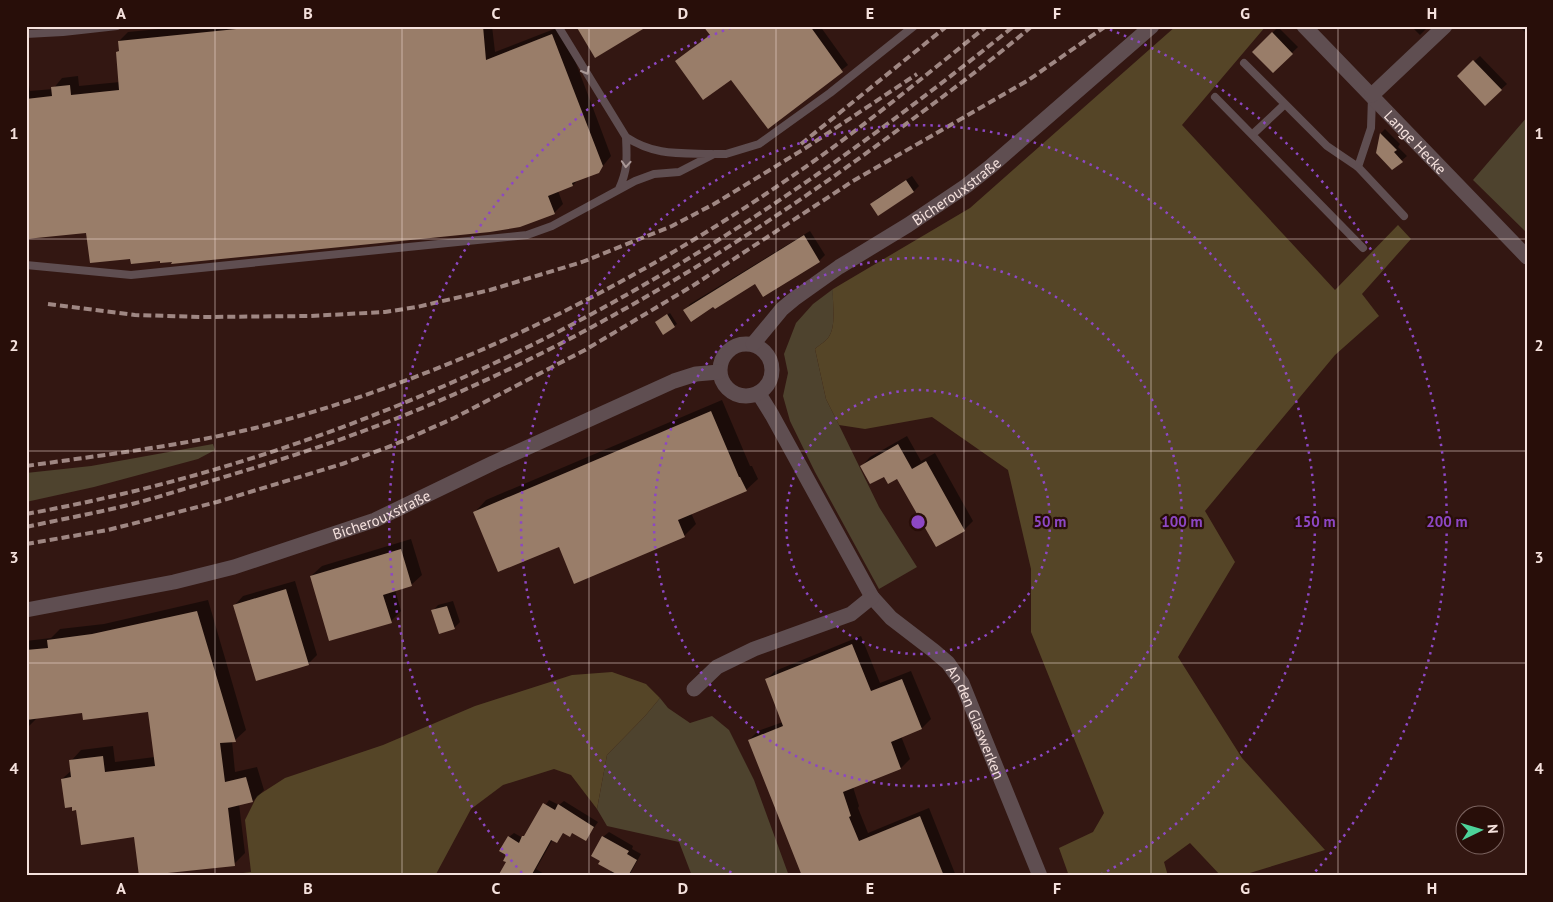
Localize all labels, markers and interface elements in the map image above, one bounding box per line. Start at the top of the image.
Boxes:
text: A [116,3,126,23]
text: B [303,3,313,23]
text: C [492,3,501,23]
text: D [678,3,688,23]
text: E [866,3,874,23]
text: F [1053,3,1061,23]
text: G [1240,3,1250,23]
text: H [1427,3,1437,23]
one-way arrow [579,66,589,75]
street label: Lange Hecke [1381,106,1451,178]
text: 1 [9,123,19,143]
text: 1 [1534,123,1544,143]
street label: Bicherouxstraße [908,153,1004,229]
one-way arrow [621,160,632,168]
text: 2 [9,335,19,355]
text: 2 [1534,335,1544,355]
street label: Bicherouxstraße [330,485,433,543]
text: 50 m [1034,512,1066,531]
text: 100 m [1161,512,1203,531]
text: 150 m [1294,512,1336,531]
text: 200 m [1426,512,1468,531]
centre of rings [909,513,927,531]
text: 3 [9,547,19,567]
text: 3 [1534,547,1544,567]
street label: An den Glaswerken [943,661,1009,782]
text: 4 [9,758,19,778]
text: 4 [1534,758,1544,778]
north arrow [1456,804,1506,854]
text: N [1484,823,1502,834]
text: A [116,878,126,898]
text: B [303,878,313,898]
text: C [492,878,501,898]
text: D [678,878,688,898]
text: E [866,878,874,898]
text: F [1053,878,1061,898]
text: G [1240,878,1250,898]
text: H [1427,878,1437,898]

